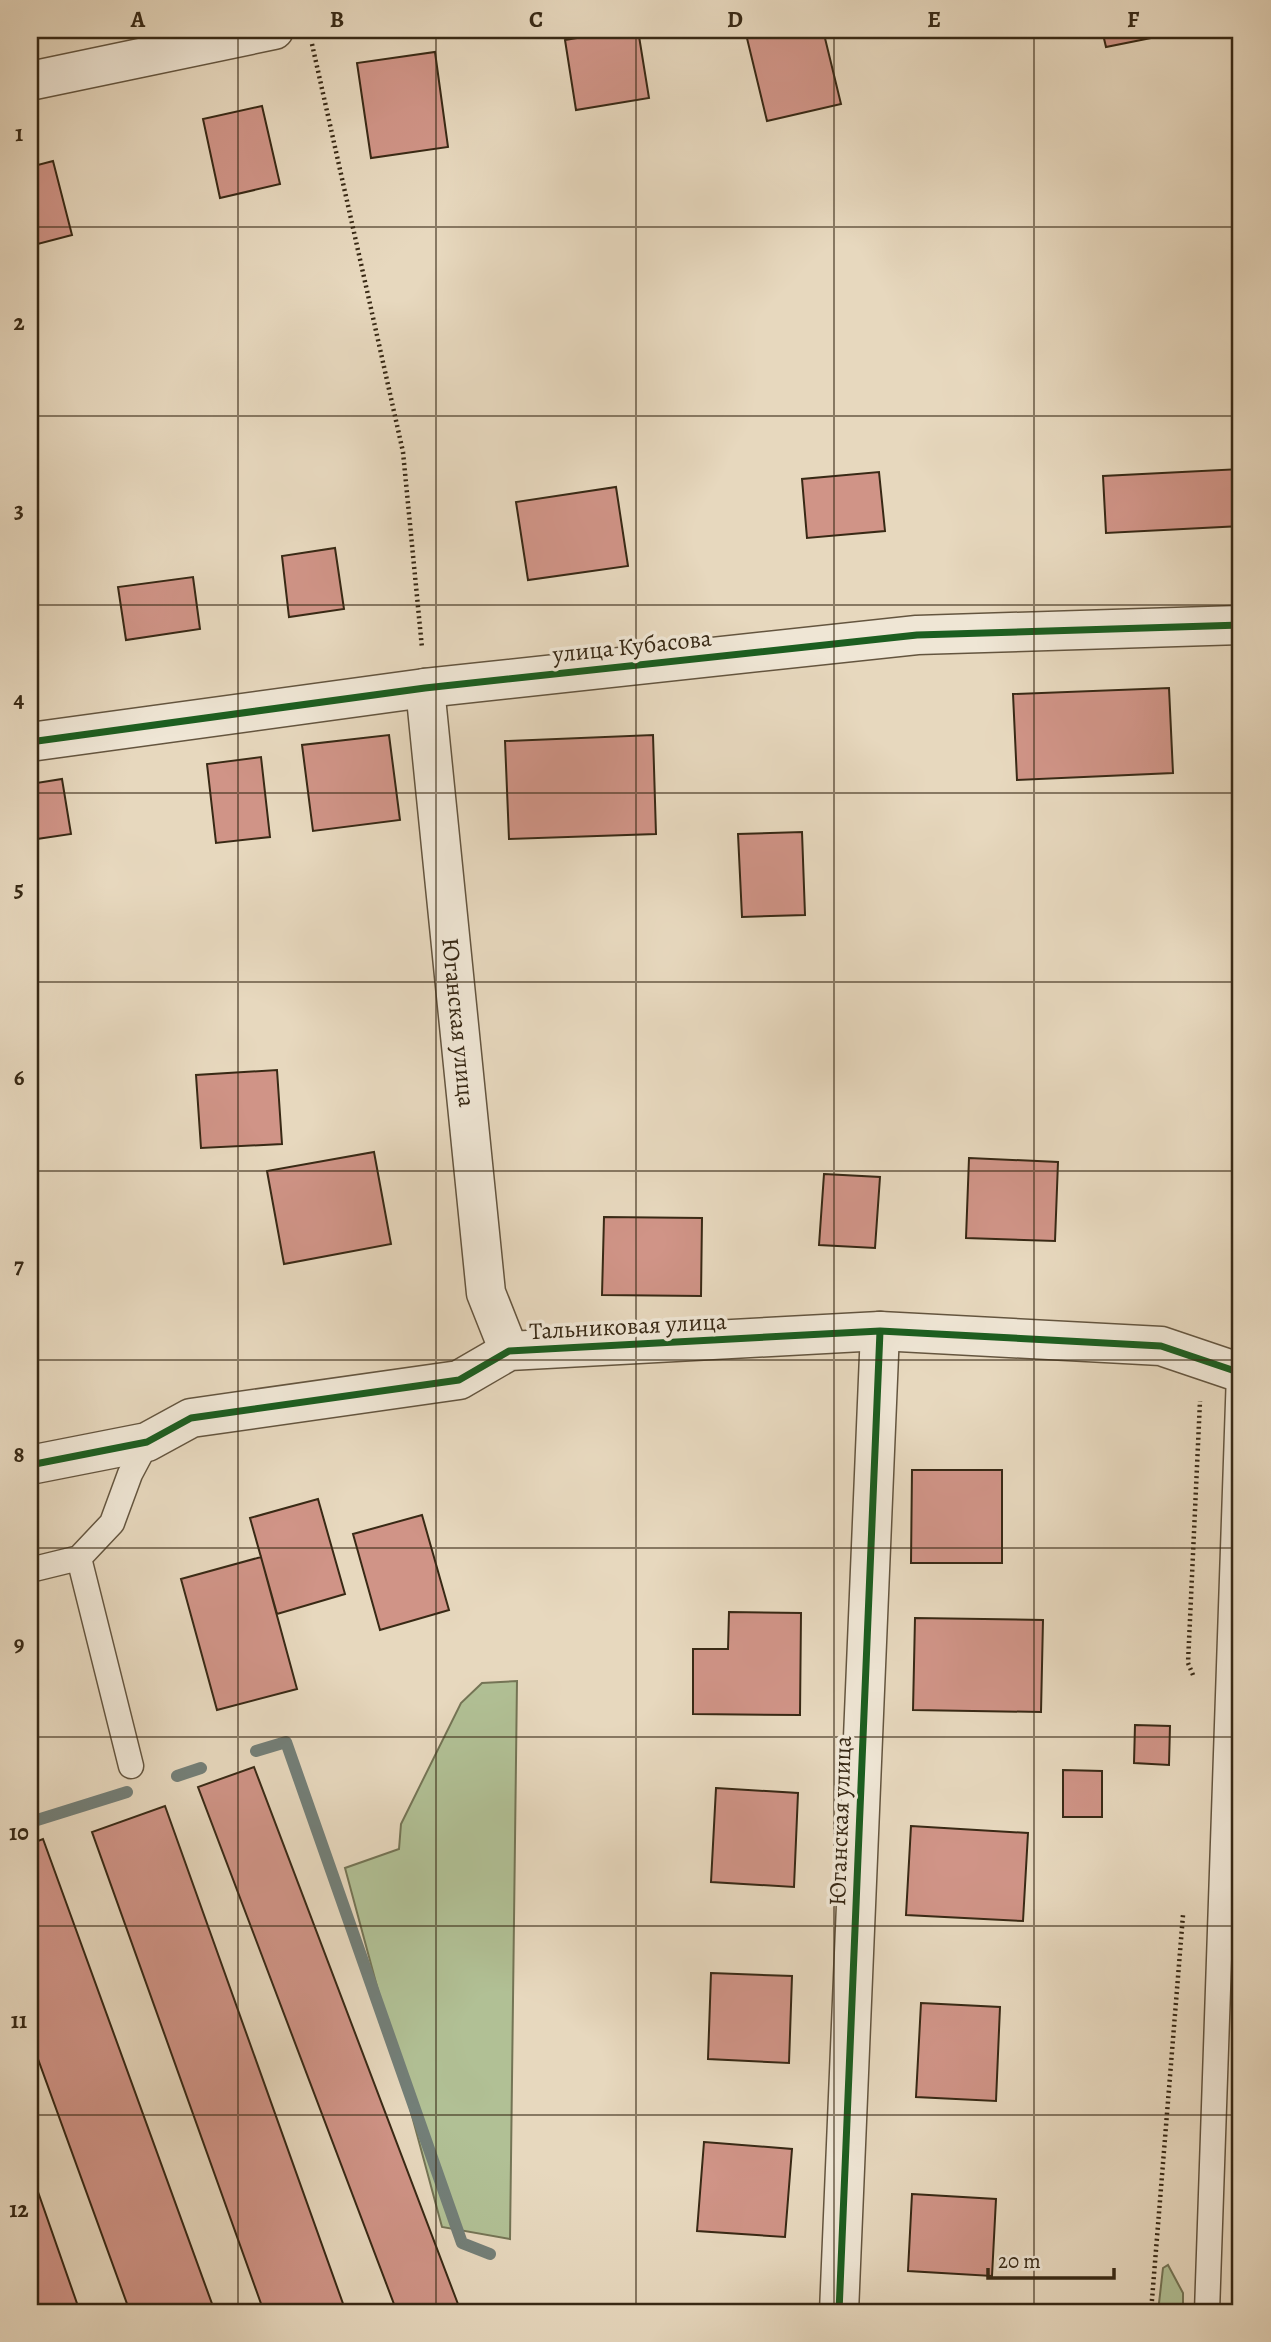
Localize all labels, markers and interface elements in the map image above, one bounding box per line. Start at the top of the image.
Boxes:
text: A [130,4,146,35]
text: B [330,4,344,35]
text: C [529,4,543,35]
text: D [727,4,743,35]
text: E [927,4,941,35]
text: F [1127,4,1140,35]
text: 1 [15,118,23,149]
text: 2 [13,307,25,338]
text: 3 [14,495,24,526]
street label: улица Кубасова [550,622,713,670]
text: 4 [14,684,25,715]
text: 5 [14,873,24,904]
street label: Юганская улица [434,936,483,1109]
text: 6 [14,1062,25,1093]
text: 7 [14,1250,24,1281]
street label: Тальниковая улица [528,1305,728,1347]
text: 8 [13,1439,25,1470]
text: 9 [14,1628,24,1659]
street label: Юганская улица [821,1735,859,1907]
text: 10 [9,1817,29,1848]
text: 11 [11,2005,27,2036]
text: 12 [9,2194,29,2225]
scale bar [988,2237,1114,2281]
text: 20 m [998,2247,1041,2275]

